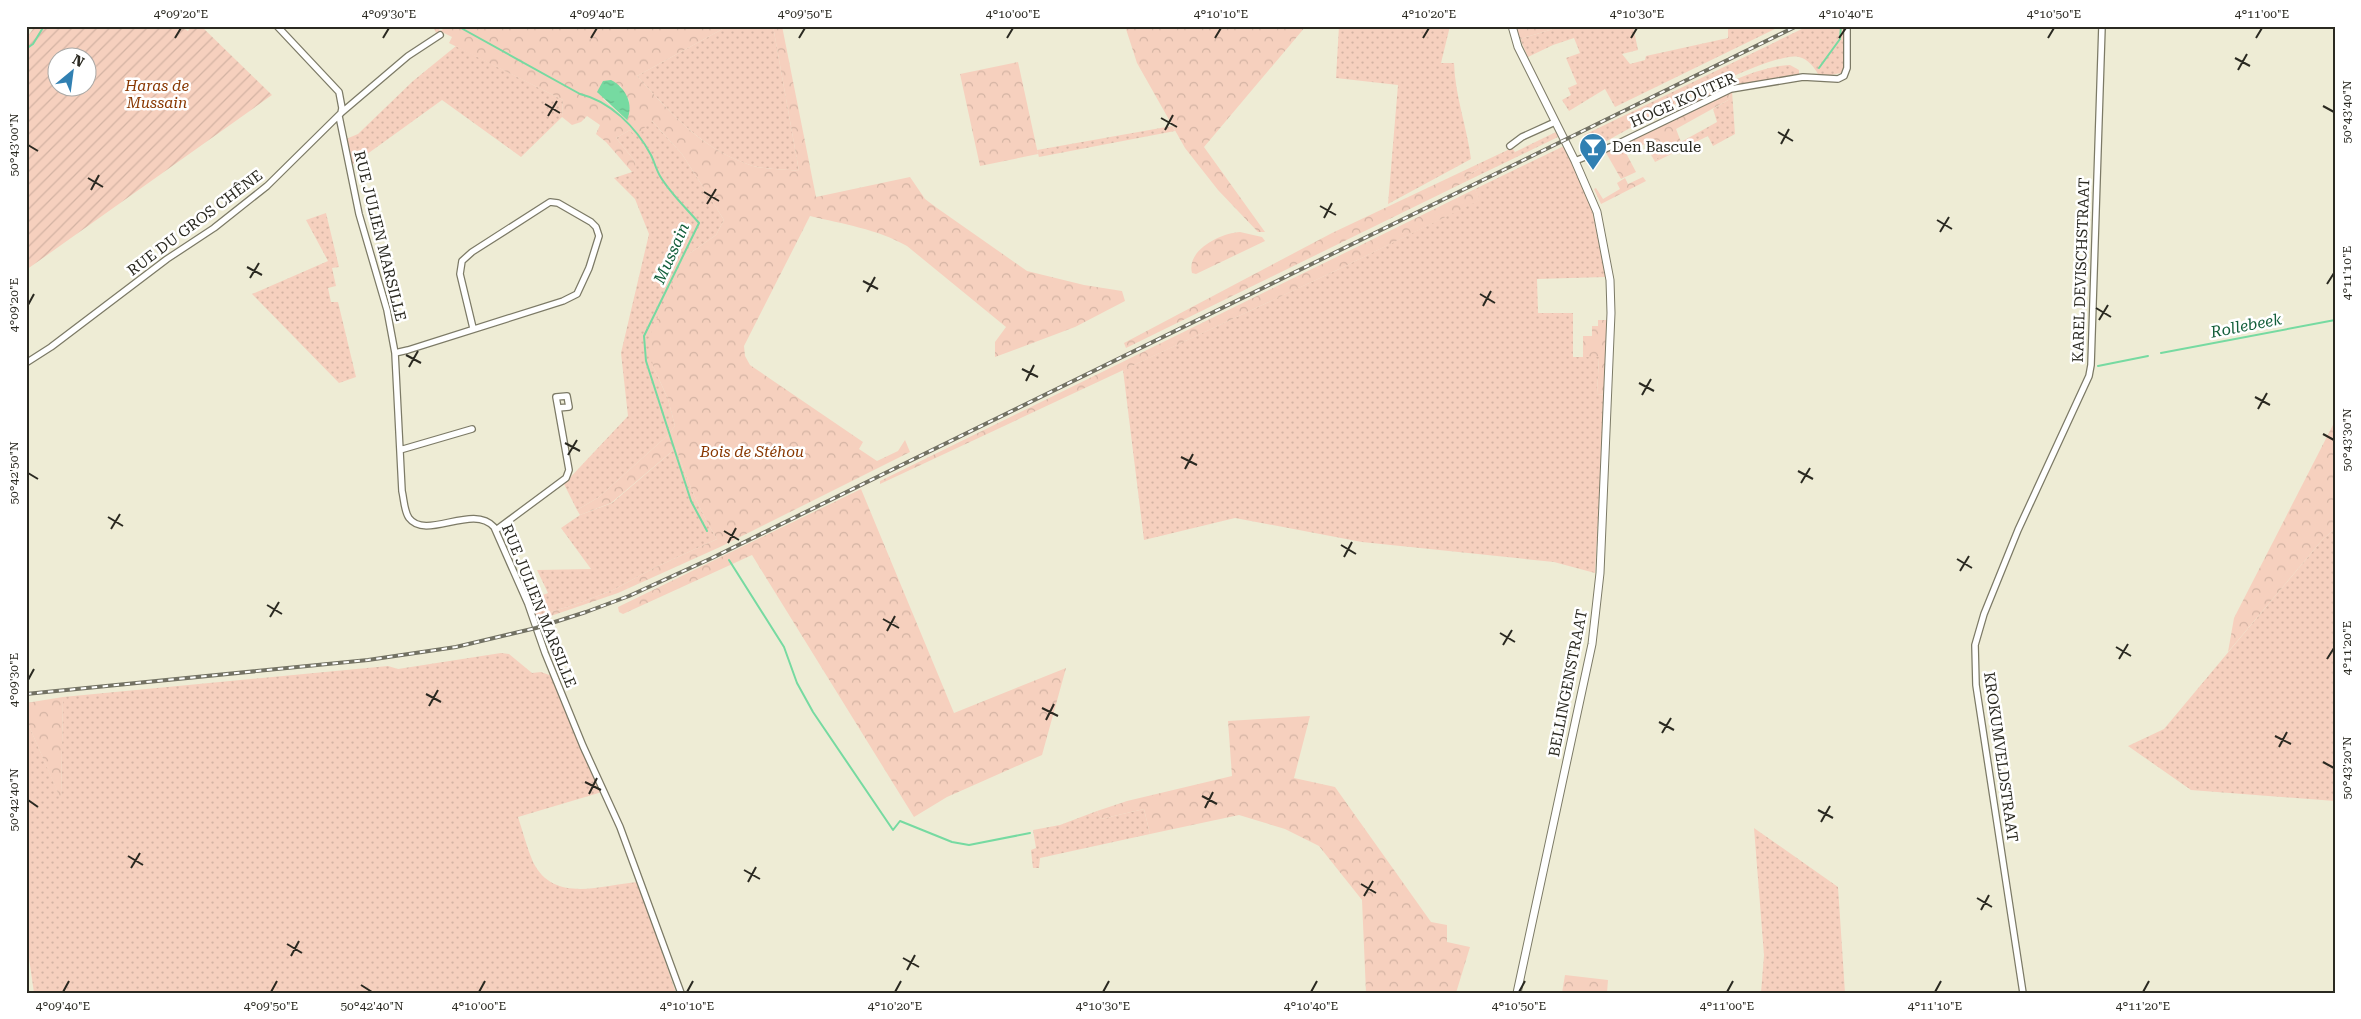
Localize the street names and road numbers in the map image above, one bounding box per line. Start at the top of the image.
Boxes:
street label: HOGE KOUTER [1627,68,1739,131]
street label: RUE JULIEN MARSILLE [350,149,410,323]
street label: RUE DU GROS CHÊNE [124,166,266,280]
street label: KAREL DEVISCHSTRAAT [2069,177,2093,363]
street label: RUE JULIEN MARSILLE [498,522,580,690]
street label: BELLINGENSTRAAT [1545,608,1591,758]
street label: KROKUMVELDSTRAAT [1980,671,2022,843]

